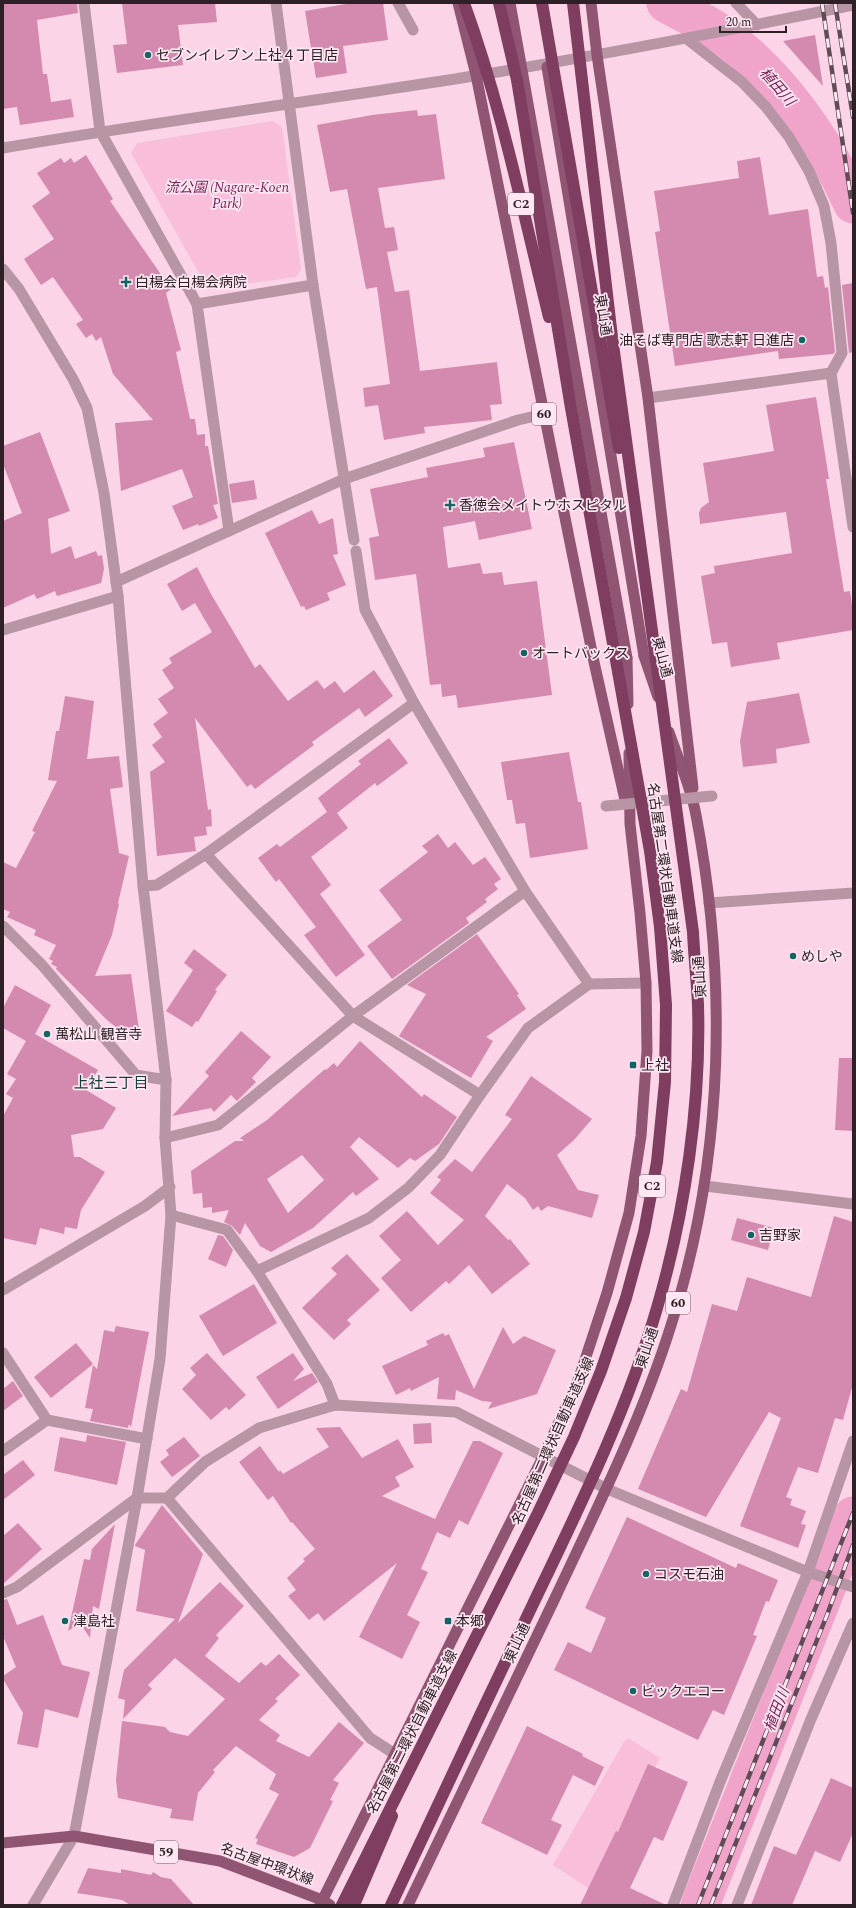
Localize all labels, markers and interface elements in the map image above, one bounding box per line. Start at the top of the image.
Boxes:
scale bar [720,8,786,34]
text: 20 m [726,13,751,32]
place label: セブンイレブン上社４丁目店 [156,45,338,66]
marker: セブンイレブン上社４丁目店 [143,50,153,60]
water label: 植田川 [754,62,802,113]
park label: 流公園 (Nagare-Koen Park) [165,177,290,214]
road number: C2 [508,193,534,215]
place label: 白楊会白楊会病院 [135,272,247,293]
marker: 白楊会白楊会病院 [120,276,132,288]
street label: 東山通 [589,293,617,337]
place label: 油そば専門店 歌志軒 日進店 [619,330,794,351]
marker: 油そば専門店 歌志軒 日進店 [797,335,807,345]
road number: 60 [532,403,556,425]
place label: 香徳会メイトウホスピタル [459,495,627,516]
marker: 香徳会メイトウホスピタル [444,499,456,511]
street label: 東山通 [646,634,678,680]
place label: オートバックス [532,643,630,664]
marker: オートバックス [519,648,529,658]
street label: 名古屋第二環状自動車道支線 [642,781,688,965]
place label: めしや [801,946,843,967]
marker: めしや [788,951,798,961]
street label: 東山通 [688,955,712,999]
place label: 萬松山 観音寺 [55,1024,143,1045]
marker: 萬松山 観音寺 [42,1029,52,1039]
place label: 上社 [641,1055,669,1076]
marker: 上社 [628,1060,638,1070]
district label: 上社三丁目 [73,1072,149,1095]
road number: C2 [639,1175,665,1197]
place label: 吉野家 [759,1225,801,1246]
marker: 吉野家 [746,1230,756,1240]
road number: 60 [666,1292,690,1314]
street label: 東山通 [630,1325,664,1371]
street label: 名古屋第二環状自動車道支線 [506,1354,600,1528]
place label: コスモ石油 [654,1564,724,1585]
marker: コスモ石油 [641,1569,651,1579]
place label: 津島社 [73,1611,115,1632]
place label: 本郷 [456,1611,484,1632]
marker: 津島社 [60,1616,70,1626]
marker: 本郷 [443,1616,453,1626]
street label: 東山通 [499,1620,535,1666]
street label: 名古屋第二環状自動車道支線 [361,1646,463,1818]
place label: ビックエコー [641,1681,725,1702]
water label: 植田川 [758,1683,797,1735]
marker: ビックエコー [628,1686,638,1696]
street label: 名古屋中環状線 [217,1837,317,1891]
road number: 59 [154,1841,178,1863]

